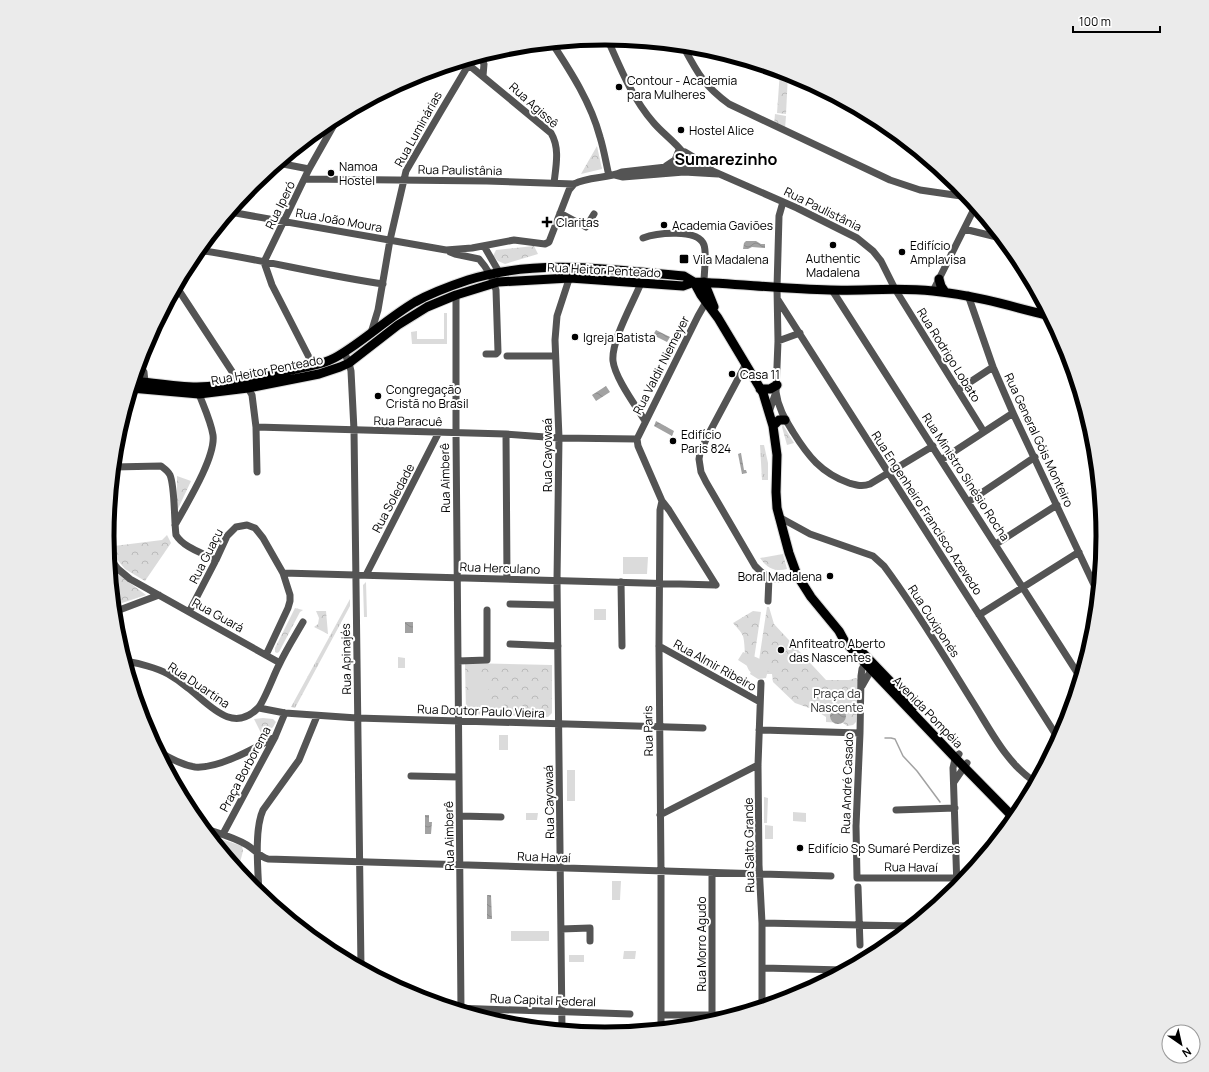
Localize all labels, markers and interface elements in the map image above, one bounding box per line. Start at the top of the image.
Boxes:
scale bar [1073,8,1160,34]
text: 100 m [1079,13,1111,30]
place label: Contour - Academia para Mulheres [627,72,737,103]
street label: Rua Agissê [506,78,562,132]
marker: Contour - Academia para Mulheres [614,82,624,92]
street label: Rua Luminárias [390,88,446,170]
place label: Hostel Alice [689,122,754,139]
marker: Hostel Alice [676,125,686,135]
district label: Sumarezinho [675,148,778,170]
place label: Namoa Hostel [339,158,378,189]
street label: Rua Paulistânia [418,161,502,179]
marker: Namoa Hostel [326,168,336,178]
street label: Rua Iperó [261,178,299,232]
street label: Rua Paulistânia [781,183,865,235]
street label: Rua João Moura [294,204,384,236]
place label: Claritas [556,214,599,231]
marker: Claritas [541,216,553,228]
place label: Academia Gaviões [672,217,773,234]
marker: Academia Gaviões [659,220,669,230]
place label: Edifício Amplavisa [910,237,966,268]
marker: Authentic Madalena [828,240,838,250]
marker: Edifício Amplavisa [897,247,907,257]
place label: Authentic Madalena [806,250,861,281]
place label: Vila Madalena [693,251,769,268]
marker: Vila Madalena [678,253,690,265]
street label: Rua Heitor Penteado [547,259,661,281]
street label: Rua Rodrigo Lobato [913,305,985,405]
street label: Rua Valdir Niemeyer [629,312,694,417]
place label: Igreja Batista [583,329,656,346]
marker: Igreja Batista [570,332,580,342]
street label: Rua Heitor Penteado [210,351,324,389]
place label: Casa 11 [740,366,780,383]
marker: Casa 11 [727,369,737,379]
street label: Rua General Góis Monteiro [1000,370,1078,510]
place label: Congregação Cristã no Brasil [386,381,469,412]
marker: Congregação Cristã no Brasil [373,391,383,401]
street label: Rua Ministro Sinésio Rocha [918,410,1014,544]
street label: Rua Paracuê [373,412,443,430]
street label: Rua Cayowaá [539,418,556,492]
place label: Edifício Paris 824 [681,426,731,457]
street label: Rua Engenheiro Francisco Azevedo [868,428,986,598]
marker: Edifício Paris 824 [668,436,678,446]
street label: Rua Aimberê [436,443,454,513]
street label: Rua Soledade [368,460,418,536]
street label: Rua Guaçu [185,526,227,586]
street label: Rua Herculano [459,558,541,578]
place label: Boral Madalena [738,568,822,585]
marker: Boral Madalena [825,571,835,581]
street label: Rua Cuxiponés [904,581,964,661]
street label: Rua Guará [189,594,247,636]
street label: Rua Apinajés [337,623,355,695]
street label: Rua Almir Ribeiro [670,635,760,695]
place label: Anfiteatro Aberto das Nascentes [789,635,885,666]
marker: Anfiteatro Aberto das Nascentes [776,645,786,655]
street label: Rua Duartina [165,658,233,712]
street label: Avenida Pompéia [889,672,967,752]
park label: Praça da Nascente [810,685,864,716]
street label: Rua Doutor Paulo Vieira [417,700,545,722]
street label: Rua Paris [639,705,657,757]
street label: Praça Borborema [215,723,275,815]
street label: Rua André Casado [837,732,857,834]
street label: Rua Cayowaá [540,765,558,839]
street label: Rua Salto Grande [740,797,758,893]
street label: Rua Aimberê [440,801,458,871]
place label: Edifício Sp Sumaré Perdizes [808,840,960,857]
marker: Edifício Sp Sumaré Perdizes [795,843,805,853]
street label: Rua Havaí [517,848,571,866]
street label: Rua Havaí [884,858,938,876]
street label: Rua Morro Agudo [693,896,710,992]
street label: Rua Capital Federal [490,990,596,1010]
north arrow [1161,1024,1201,1064]
text: N [1179,1044,1194,1061]

